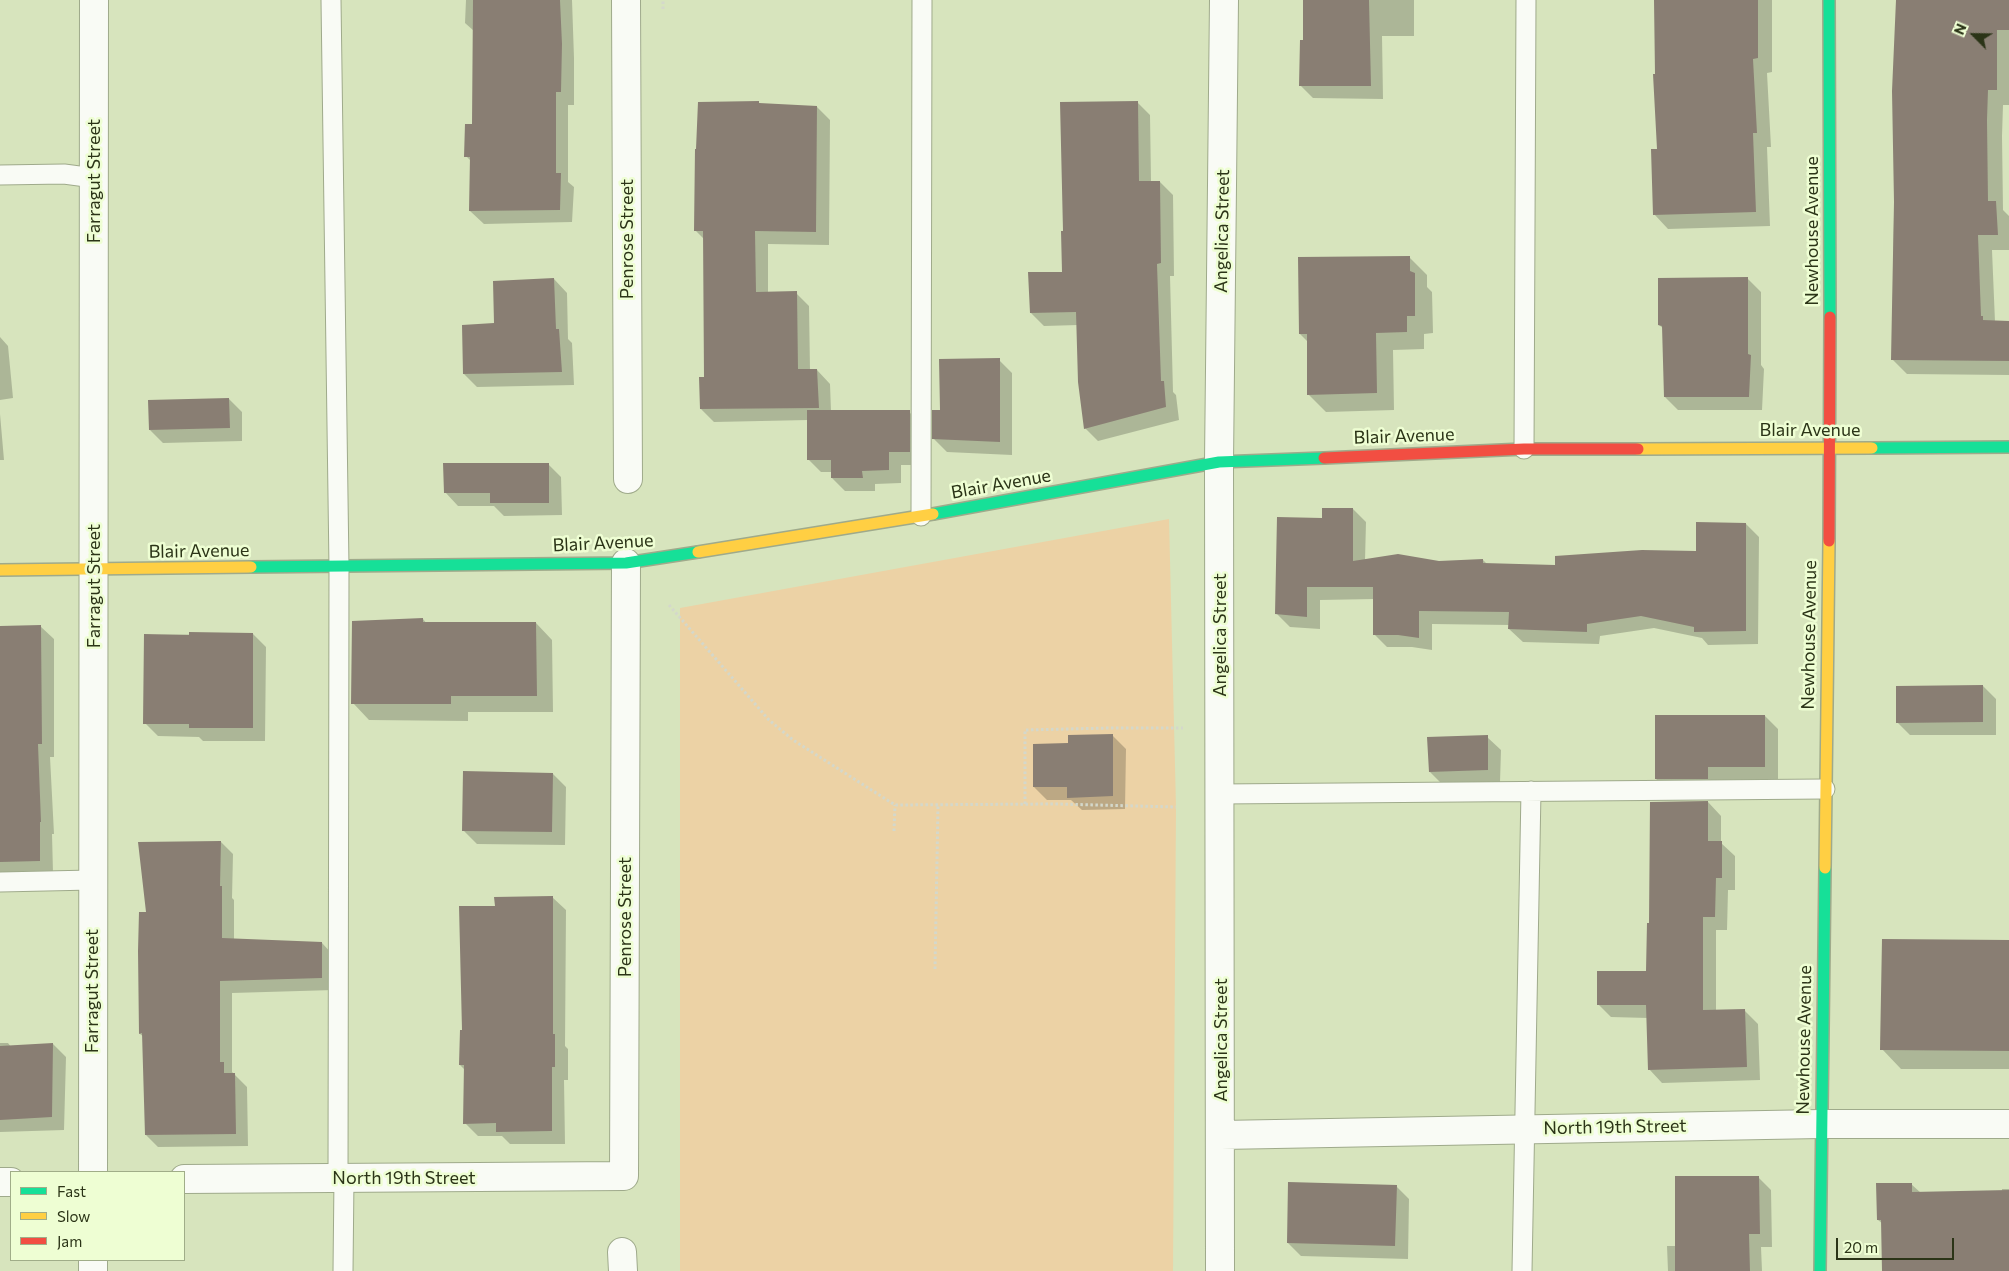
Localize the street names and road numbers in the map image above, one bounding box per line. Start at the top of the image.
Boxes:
street label: Farragut Street [83,119,105,243]
street label: Newhouse Avenue [1801,156,1823,306]
street label: Angelica Street [1210,169,1234,293]
street label: Penrose Street [616,179,638,299]
street label: Blair Avenue [1760,419,1860,441]
street label: Blair Avenue [1353,423,1455,449]
street label: Blair Avenue [949,465,1053,503]
street label: Farragut Street [83,524,105,648]
street label: Blair Avenue [552,530,654,556]
street label: Blair Avenue [148,539,250,563]
street label: Newhouse Avenue [1797,560,1821,710]
street label: Angelica Street [1209,573,1231,697]
street label: Penrose Street [614,857,636,977]
street label: Farragut Street [81,929,103,1053]
street label: Newhouse Avenue [1792,965,1816,1115]
street label: Angelica Street [1210,978,1232,1102]
street label: North 19th Street [1543,1115,1687,1139]
street label: North 19th Street [332,1167,476,1189]

